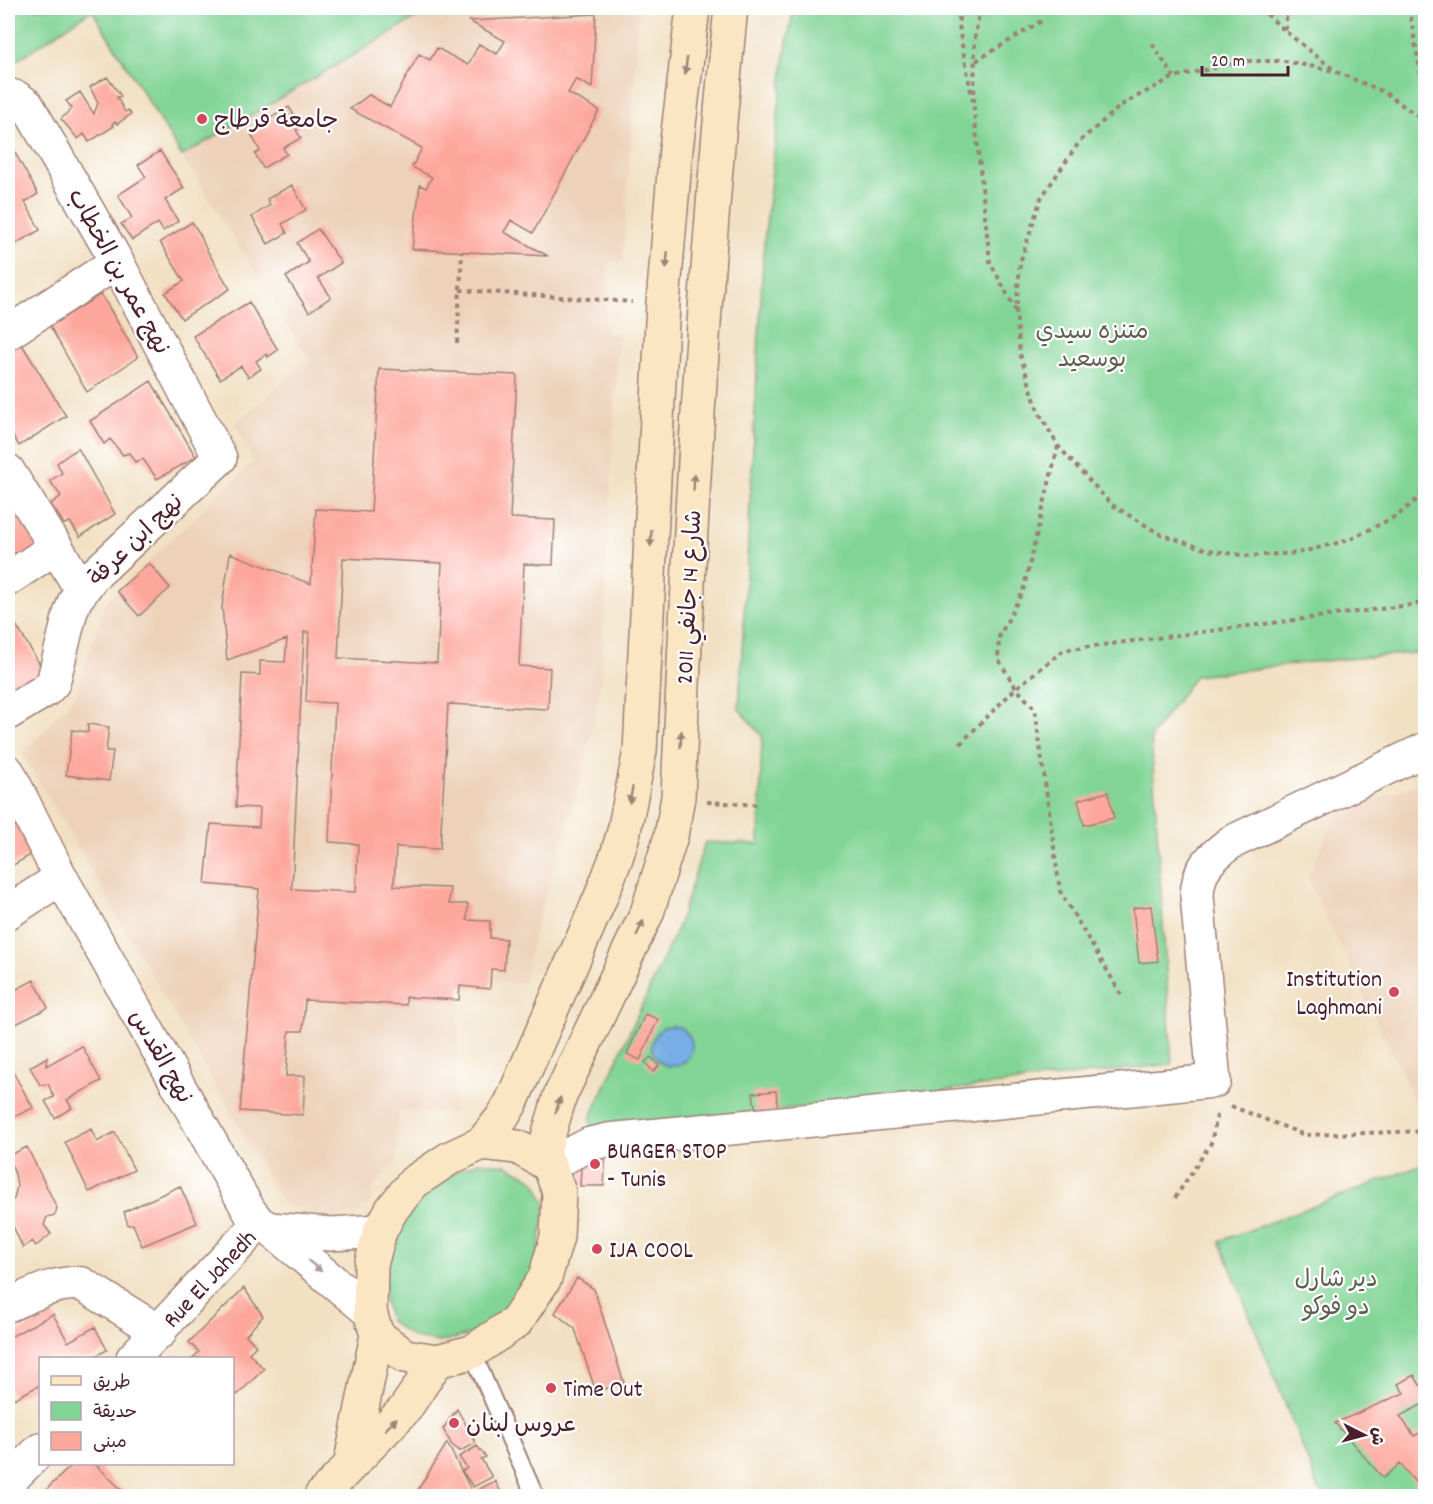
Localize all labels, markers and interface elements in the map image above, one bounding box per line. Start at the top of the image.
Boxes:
scale bar [1202,39,1288,77]
text: 20 m [1211,50,1245,75]
one-way arrow [681,56,691,75]
place label: جامعة قرطاج [214,105,338,139]
marker: جامعة قرطاج [195,112,209,126]
street label: نهج عمر بن الخطاب [58,183,177,362]
one-way arrow [662,250,672,269]
park label: متنزه سيدي بوسعيد [1035,316,1149,378]
one-way arrow [690,472,699,491]
street label: نهج ابن عرفة [82,487,192,595]
street label: شارع 14 جانفي 2011 [669,509,714,685]
one-way arrow [646,529,656,548]
one-way arrow [676,730,685,749]
one-way arrow [626,786,635,805]
one-way arrow [635,920,644,937]
place label: Institution Laghmani [1286,964,1382,1026]
marker: Institution Laghmani [1387,985,1401,999]
street label: نهج القدس [119,1004,200,1111]
one-way arrow [553,1096,563,1114]
place label: BURGER STOP - Tunis [607,1136,727,1198]
marker: BURGER STOP - Tunis [588,1157,602,1171]
street label: Rue El Jahedh [156,1223,266,1337]
place label: IJA COOL [609,1235,693,1269]
marker: IJA COOL [590,1242,604,1256]
one-way arrow [307,1260,323,1273]
park label: دير شارل دو فوكو [1294,1264,1378,1326]
legend [39,1357,234,1465]
text: طريق [93,1371,131,1396]
place label: Time Out [563,1374,643,1408]
marker: Time Out [544,1381,558,1395]
text: حديقة [93,1401,137,1426]
north arrow [1334,1405,1394,1465]
place label: عروس لبنان [466,1409,577,1443]
marker: عروس لبنان [447,1416,461,1430]
one-way arrow [383,1417,397,1431]
text: ش [1364,1426,1389,1446]
text: مبنى [93,1431,127,1456]

